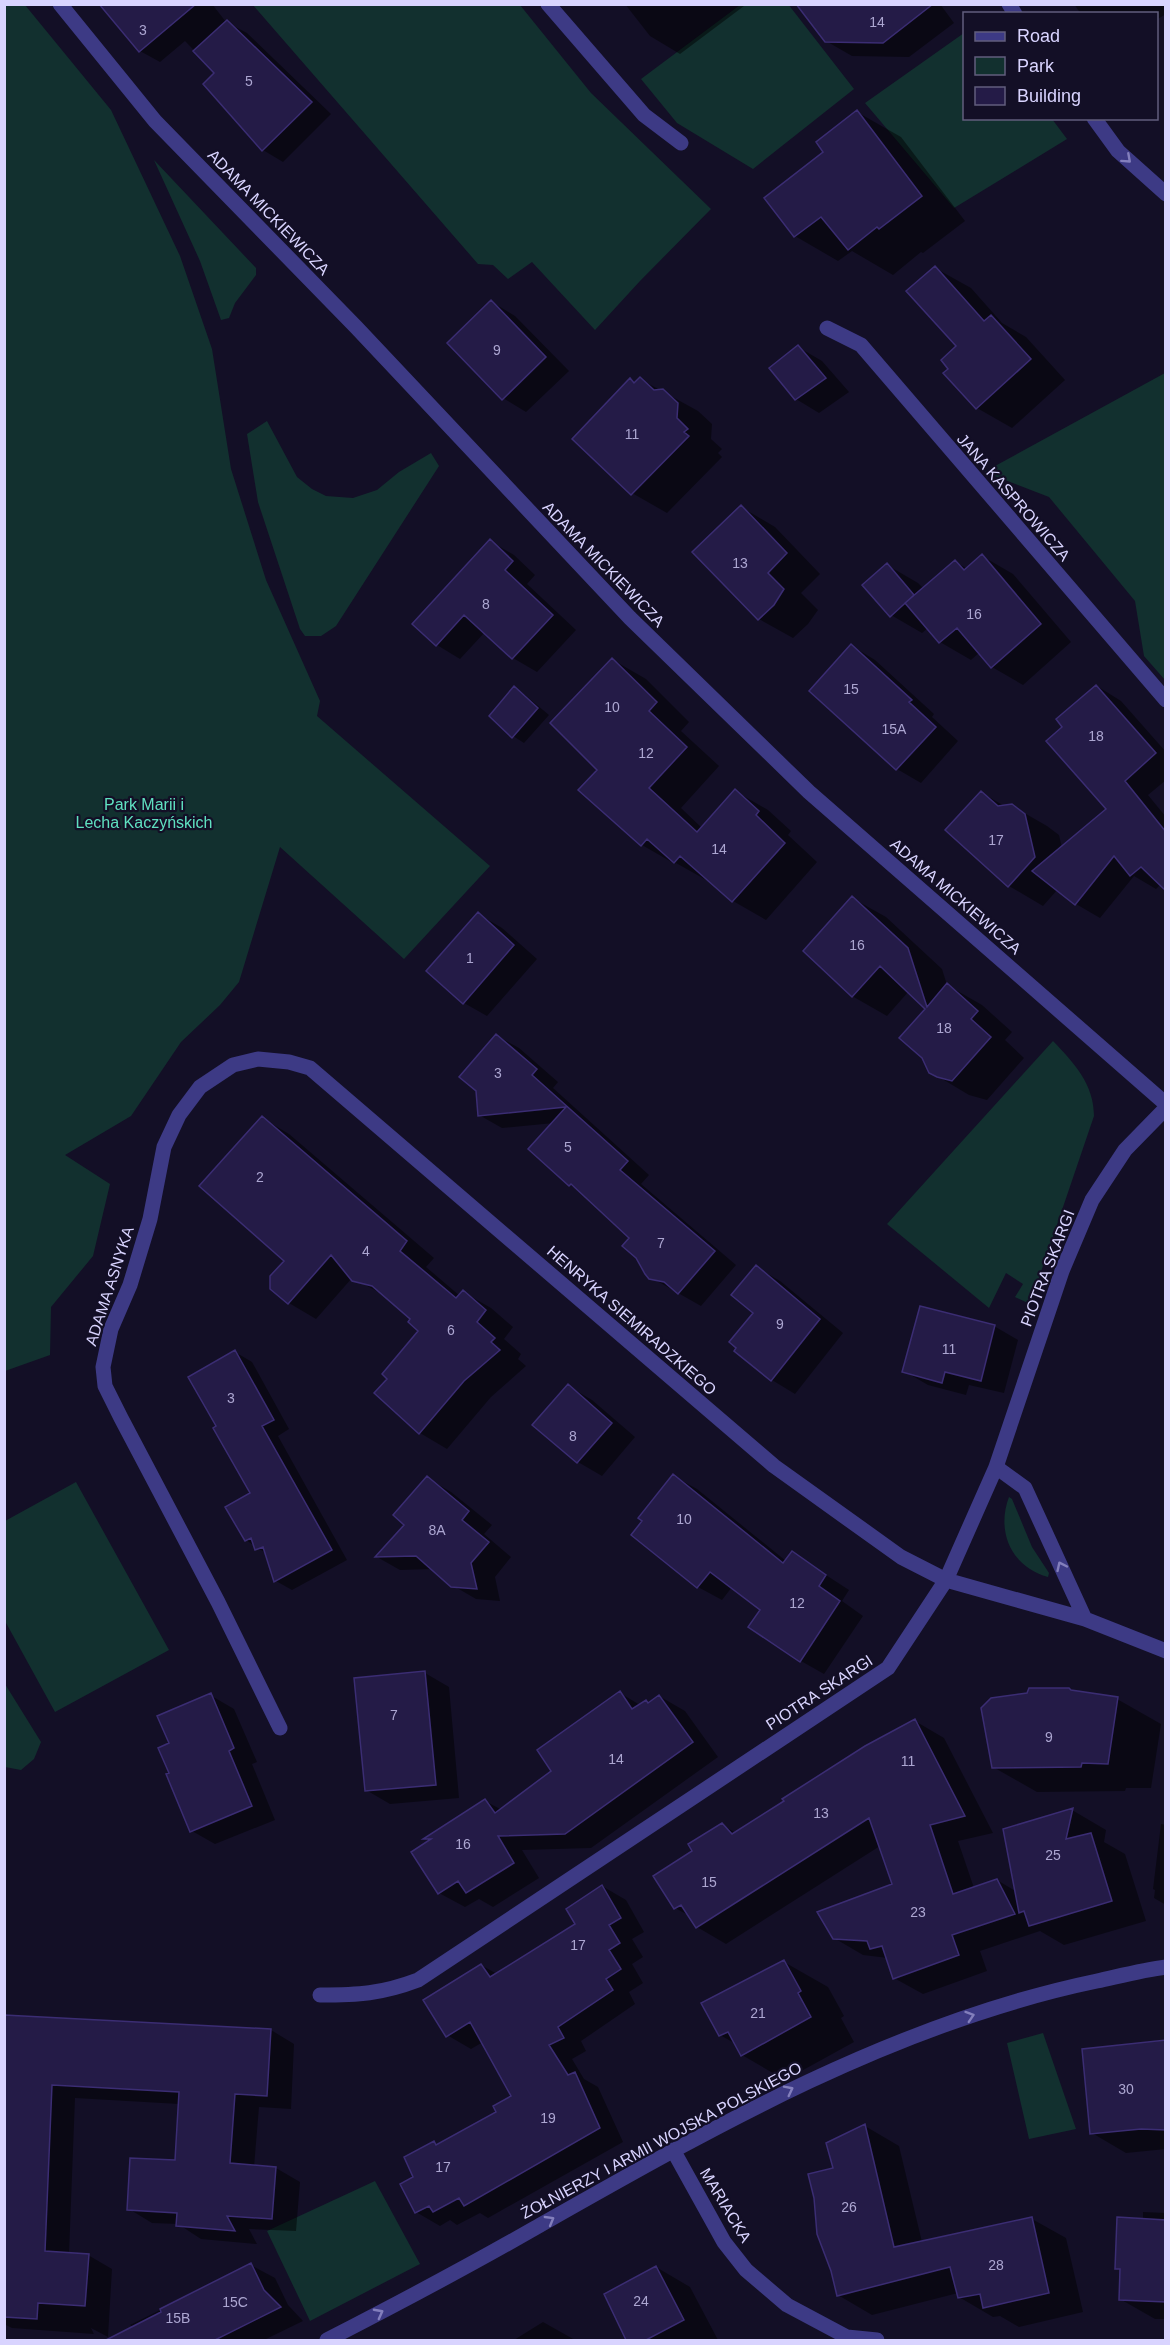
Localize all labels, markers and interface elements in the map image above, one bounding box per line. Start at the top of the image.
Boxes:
legend [963,12,1158,120]
house number: 14 [869,14,885,30]
house number: 3 [139,22,147,38]
text: Road [1017,26,1060,46]
text: Park [1017,56,1055,76]
house number: 5 [245,73,253,89]
text: Building [1017,86,1081,106]
street label: ADAMA MICKIEWICZA [204,146,333,279]
one-way arrow [1120,152,1131,163]
house number: 9 [493,342,501,358]
house number: 11 [625,426,639,442]
street label: JANA KASPROWICZA [954,430,1074,565]
street label: ADAMA MICKIEWICZA [539,498,668,631]
house number: 13 [732,555,748,571]
house number: 8 [482,596,490,612]
house number: 16 [966,606,982,622]
house number: 15 [843,681,859,697]
house number: 10 [604,699,620,715]
house number: 15A [882,721,907,737]
house number: 18 [1088,728,1104,744]
house number: 12 [638,745,654,761]
park label: Park Marii i Lecha Kaczyńskich [76,796,212,831]
house number: 17 [988,832,1004,848]
street label: ADAMA MICKIEWICZA [887,835,1025,958]
house number: 14 [711,841,727,857]
house number: 16 [849,937,865,953]
house number: 1 [466,950,474,966]
house number: 18 [936,1020,952,1036]
house number: 3 [494,1065,502,1081]
house number: 5 [564,1139,572,1155]
house number: 2 [256,1169,264,1185]
street label: PIOTRA SKARGI [1017,1207,1078,1329]
street label: ADAMA ASNYKA [82,1224,137,1348]
house number: 7 [657,1235,665,1251]
street label: HENRYKA SIEMIRADZKIEGO [544,1242,720,1398]
house number: 4 [362,1243,370,1259]
house number: 9 [776,1316,784,1332]
house number: 6 [447,1322,455,1338]
house number: 11 [942,1341,956,1357]
house number: 3 [227,1390,235,1406]
house number: 8 [569,1428,577,1444]
house number: 10 [676,1511,692,1527]
house number: 8A [428,1522,446,1538]
one-way arrow [1056,1561,1068,1572]
house number: 12 [789,1595,805,1611]
street label: PIOTRA SKARGI [763,1652,876,1733]
house number: 7 [390,1707,398,1723]
house number: 9 [1045,1729,1053,1745]
house number: 14 [608,1751,624,1767]
house number: 11 [901,1753,915,1769]
house number: 13 [813,1805,829,1821]
house number: 16 [455,1836,471,1852]
house number: 25 [1045,1847,1061,1863]
house number: 15 [701,1874,717,1890]
house number: 23 [910,1904,926,1920]
house number: 17 [570,1937,586,1953]
house number: 21 [750,2005,766,2021]
one-way arrow [964,2011,975,2023]
street label: ŻOŁNIERZY I ARMII WOJSKA POLSKIEGO [518,2058,804,2222]
house number: 30 [1118,2081,1134,2097]
one-way arrow [783,2086,794,2098]
house number: 19 [540,2110,556,2126]
house number: 17 [435,2159,451,2175]
street label: MARIACKA [697,2165,755,2246]
house number: 26 [841,2199,857,2215]
one-way arrow [544,2216,554,2227]
house number: 28 [988,2257,1004,2273]
house number: 24 [633,2293,649,2309]
house number: 15C [222,2294,248,2310]
one-way arrow [372,2309,383,2320]
house number: 15B [166,2310,190,2326]

